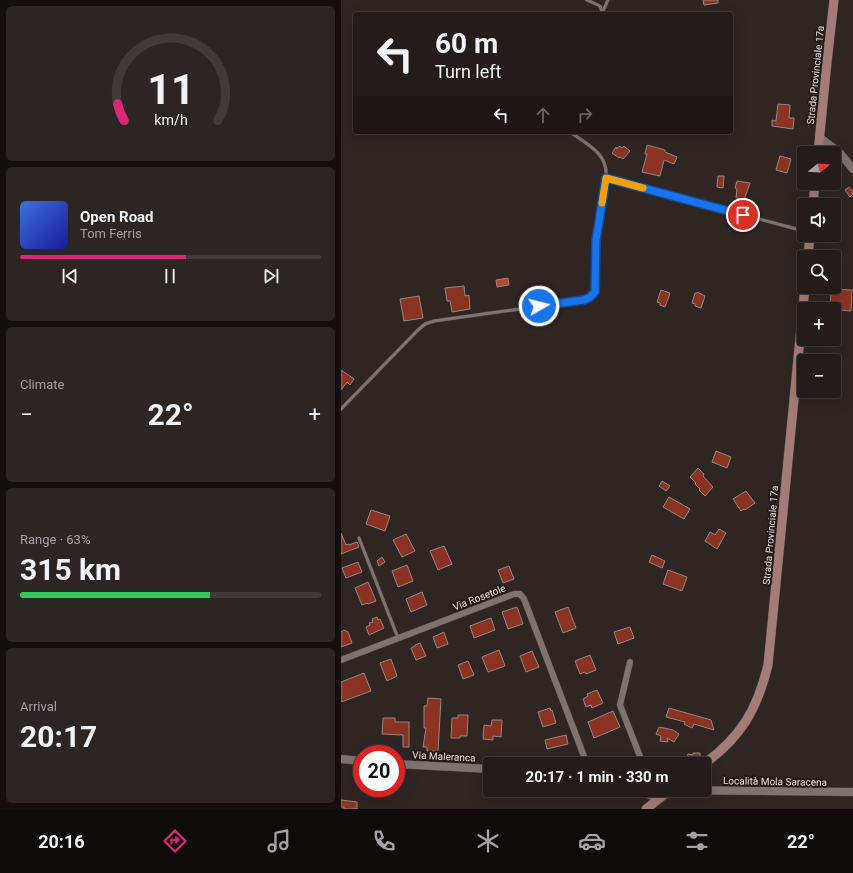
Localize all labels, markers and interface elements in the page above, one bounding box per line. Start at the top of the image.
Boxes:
street label: Strada Provinciale 17a [805,25,826,125]
text: 60 m [435,27,498,60]
icon: left [369,28,421,80]
text: Turn left [435,61,501,82]
text: 11 [147,65,194,114]
icon: left [490,104,512,126]
icon: ahead [532,104,554,126]
icon: right [574,104,596,126]
text: km/h [154,112,187,128]
north arrow [797,146,841,190]
map controls [797,146,841,398]
pin [726,198,760,232]
button: sound [797,198,841,242]
icon: arrive [732,204,754,226]
text: Open Road [80,208,154,226]
text: Tom Ferris [80,226,142,241]
button: search [797,250,841,294]
icon: previous [59,265,81,287]
icon: pause [159,265,181,287]
icon: next [260,265,282,287]
position arrow [518,285,560,327]
button: + [797,302,841,346]
button: − [797,354,841,398]
text: Climate [20,377,64,392]
text: 22° [147,397,194,432]
text: − [20,402,33,427]
text: + [309,402,321,427]
street label: Strada Provinciale 17a [761,485,780,585]
text: Range · 63% [20,532,90,547]
text: 315 km [20,552,121,587]
street label: Via Rosetole [451,582,507,613]
text: Arrival [20,699,57,714]
text: 20:17 [20,719,97,754]
speed limit sign: 20 [353,745,405,797]
street label: Via Maleranca [412,749,476,764]
text: 20:17 · 1 min · 330 m [526,768,668,786]
street label: Località Mola Saracena [723,775,827,788]
icon: directions [161,827,189,855]
icon: music [265,827,293,855]
icon: phone [370,827,398,855]
icon: climate [474,827,502,855]
icon: car [578,827,606,855]
icon: filters [683,827,711,855]
text: 20:16 [38,831,85,852]
text: 22° [787,831,815,852]

